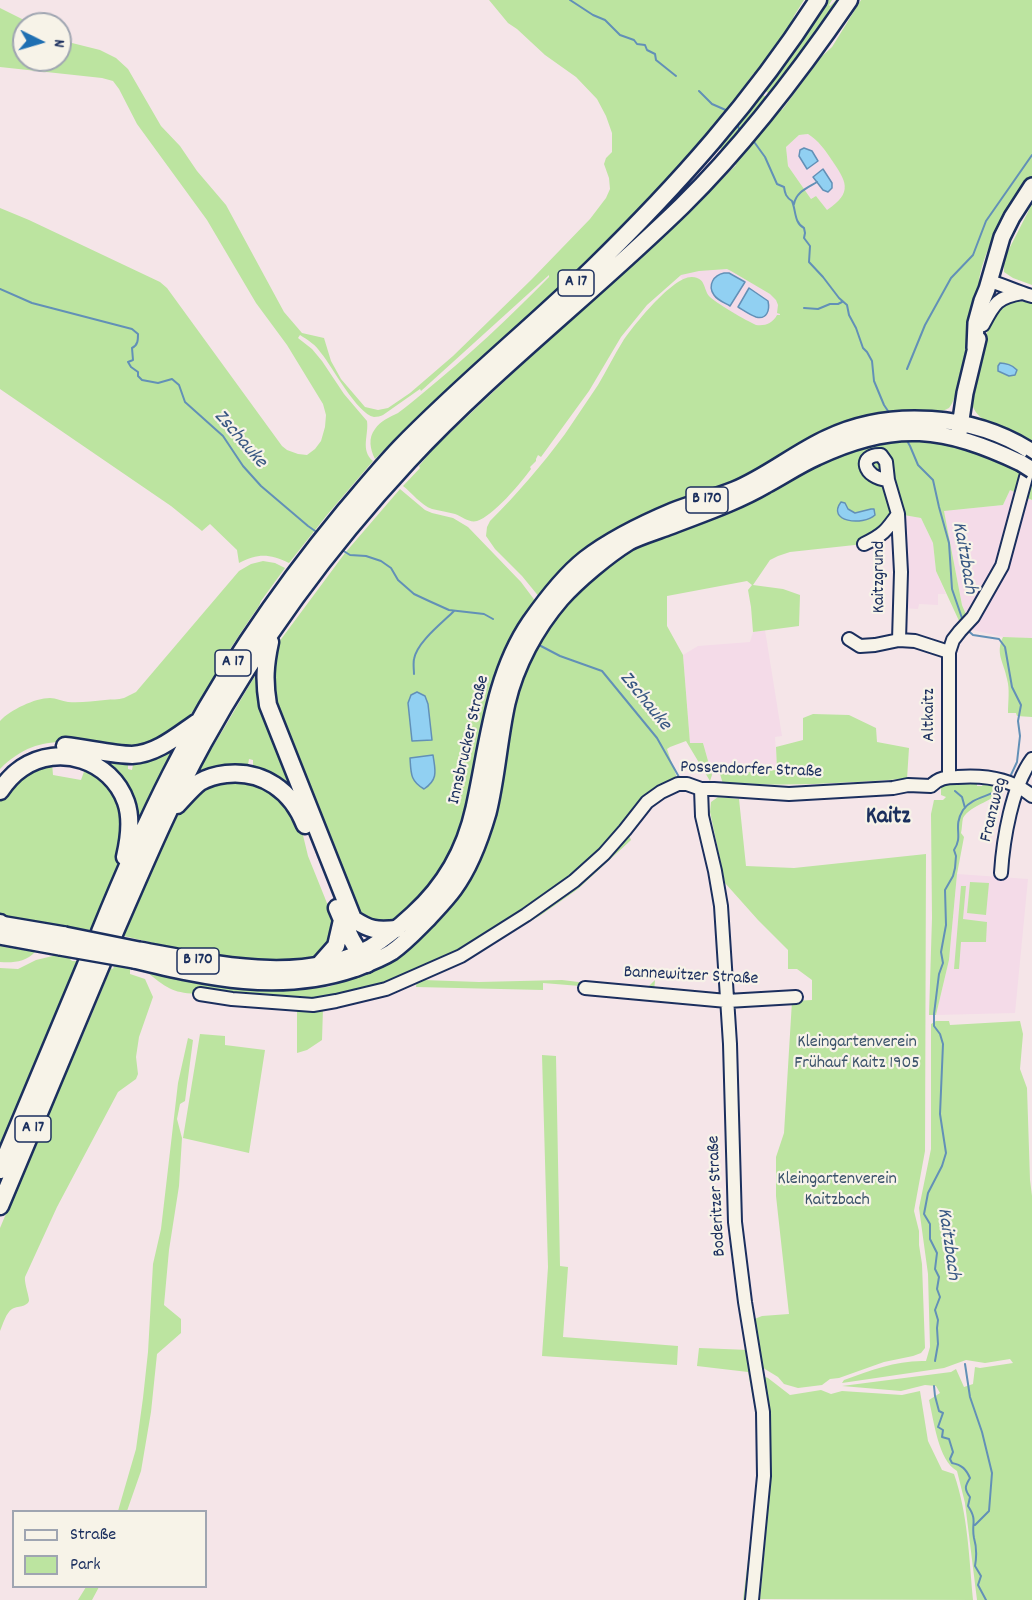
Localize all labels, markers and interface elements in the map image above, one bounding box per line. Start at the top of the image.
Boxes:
north arrow [12,12,72,72]
text: N [47,38,70,48]
road number: A 17 [558,270,594,296]
water label: Zschauke [207,406,271,474]
road number: B 170 [686,487,728,513]
water label: Kaitzbach [945,520,981,596]
street label: Kaitzgrund [870,541,892,613]
road number: A 17 [215,650,251,676]
water label: Zschauke [613,667,675,737]
street label: Innsbrucker Straße [445,673,495,807]
street label: Altkaitz [920,688,942,742]
street label: Possendorfer Straße [680,758,822,784]
street label: Franzweg [977,776,1013,844]
district label: Kaitz [866,805,910,833]
road number: B 170 [177,948,219,974]
street label: Bannewitzer Straße [623,963,759,991]
park label: Kleingartenverein Frühauf Kaitz 1905 [794,1033,920,1076]
road number: A 17 [15,1116,51,1142]
street label: Boderitzer Straße [704,1135,732,1257]
park label: Kleingartenverein Kaitzbach [777,1170,897,1212]
water label: Kaitzbach [930,1206,964,1282]
legend [12,1510,207,1588]
text: Straße [70,1523,116,1548]
text: Park [70,1553,101,1578]

